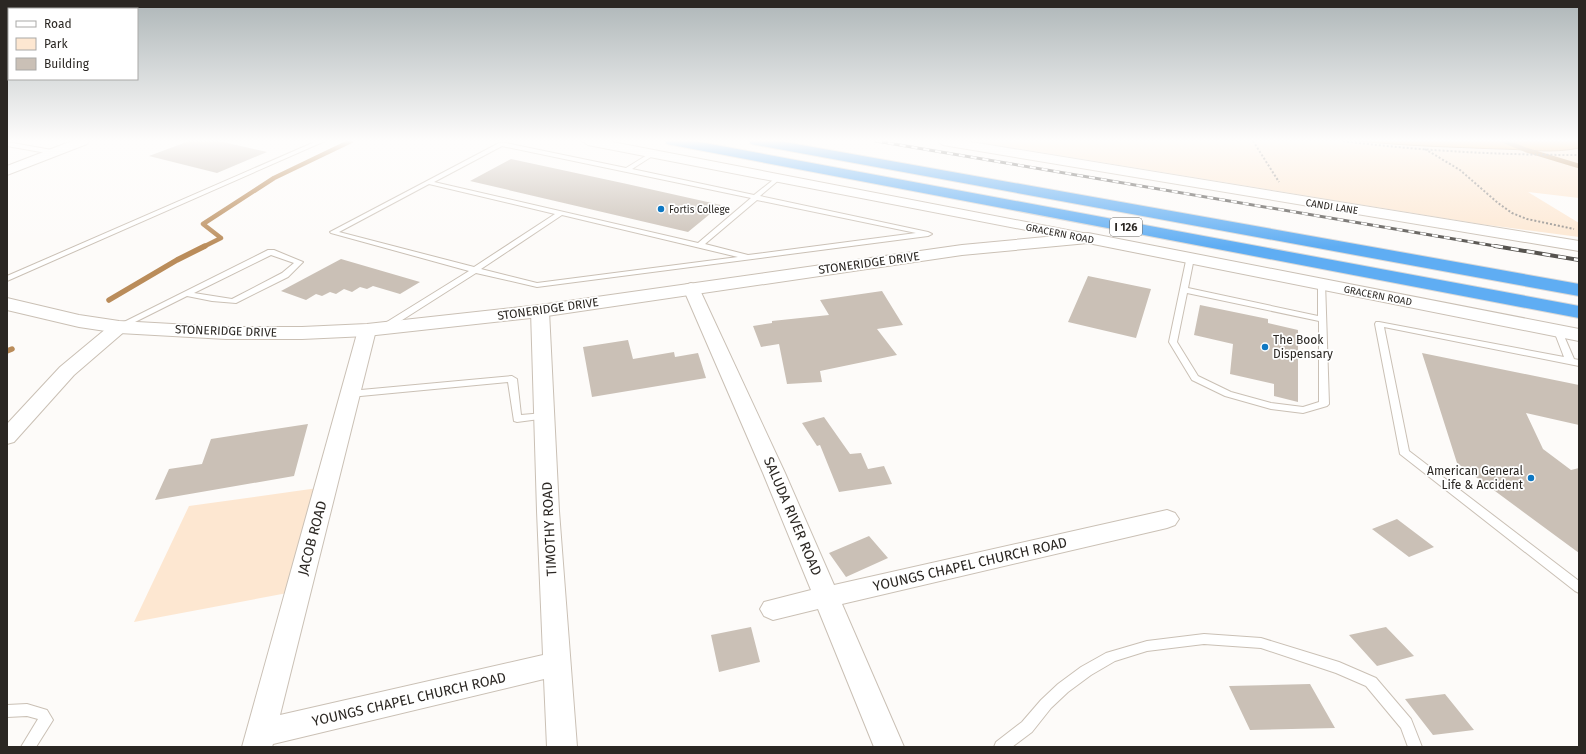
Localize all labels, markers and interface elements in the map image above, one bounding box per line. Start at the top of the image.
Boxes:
legend [8,8,138,80]
text: Road [44,17,72,31]
text: Park [44,37,68,51]
text: Building [44,57,90,71]
street label: CANDI LANE [1305,197,1359,217]
marker: Fortis College [656,204,666,214]
place label: Fortis College [669,204,730,216]
road number: I 126 [1110,218,1142,236]
street label: GRACERN ROAD [1025,221,1095,246]
street label: STONERIDGE DRIVE [817,249,921,277]
street label: GRACERN ROAD [1343,283,1413,308]
street label: STONERIDGE DRIVE [496,295,600,323]
street label: STONERIDGE DRIVE [175,322,277,340]
place label: The Book Dispensary [1273,333,1333,361]
marker: The Book Dispensary [1260,342,1270,352]
street label: SALUDA RIVER ROAD [760,454,825,578]
place label: American General Life & Accident [1427,464,1524,492]
marker: American General Life & Accident [1526,473,1536,483]
street label: TIMOTHY ROAD [539,481,560,577]
street label: JACOB ROAD [294,499,331,577]
street label: YOUNGS CHAPEL CHURCH ROAD [871,534,1069,595]
street label: YOUNGS CHAPEL CHURCH ROAD [310,669,508,730]

